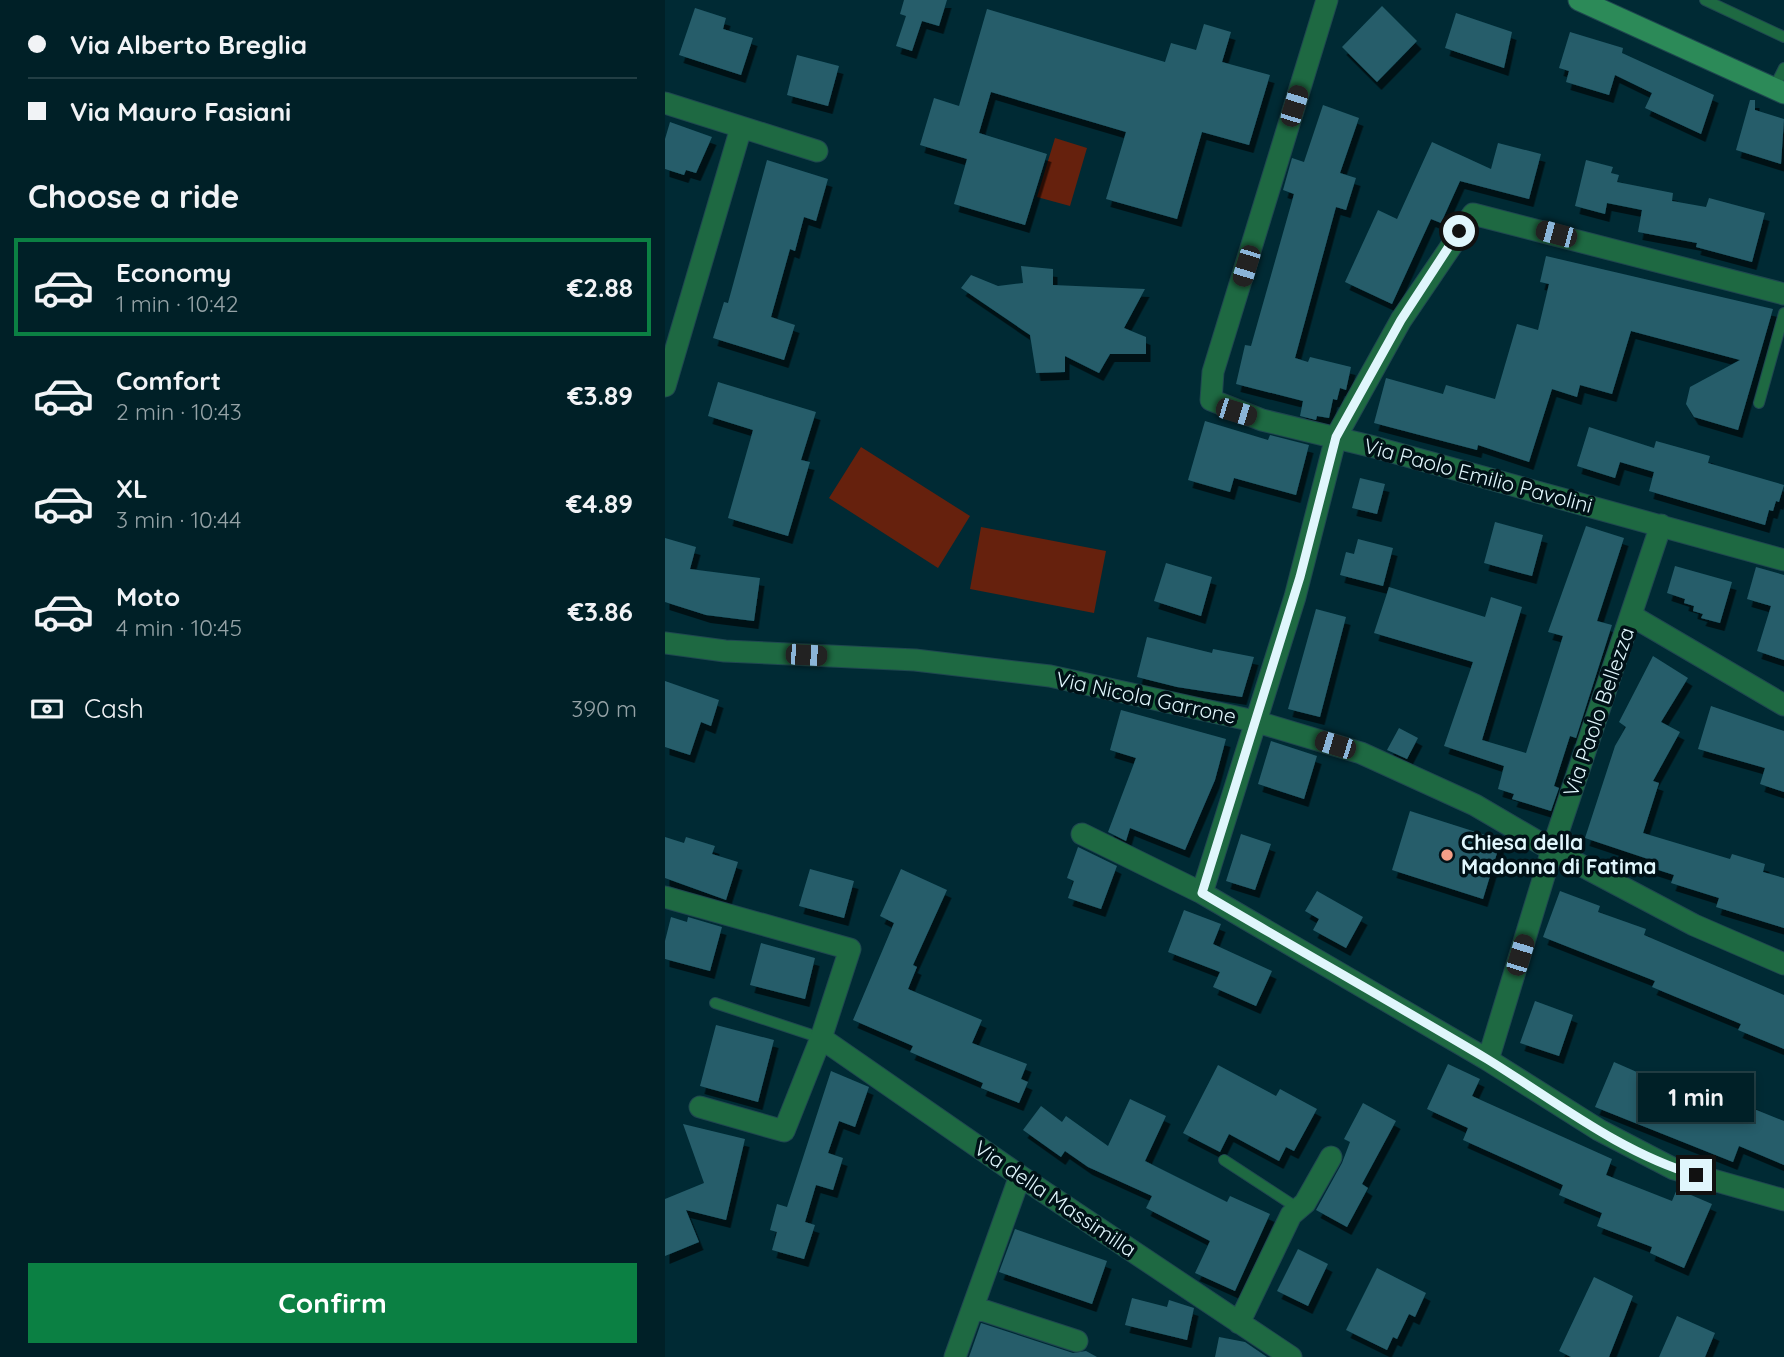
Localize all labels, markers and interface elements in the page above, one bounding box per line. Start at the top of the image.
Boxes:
text: Via Alberto Breglia [70,28,307,61]
car [1278,83,1311,129]
text: Via Mauro Fasiani [70,95,291,128]
text: Choose a ride [28,176,240,216]
route start [1443,215,1475,247]
car [1533,218,1580,250]
car [1230,243,1263,289]
icon: car [32,256,95,319]
text: Economy [116,256,231,289]
text: €2.88 [567,271,633,304]
text: 1 min · 10:42 [116,289,238,318]
icon: car [32,364,95,427]
text: Comfort [116,364,221,397]
text: €3.89 [567,379,633,412]
car [1213,396,1260,428]
text: 2 min · 10:43 [116,397,242,426]
street label: Via Paolo Emilio Pavolini [1361,432,1595,518]
icon: car [32,472,95,535]
text: XL [116,472,148,505]
text: €4.89 [566,487,633,520]
text: 3 min · 10:44 [116,505,241,534]
icon: car [32,580,95,643]
text: Moto [116,580,180,613]
text: €3.86 [568,595,633,628]
text: 4 min · 10:45 [116,613,242,642]
street label: Via Paolo Bellezza [1557,624,1639,800]
car [785,643,828,667]
street label: Via Nicola Garrone [1054,665,1239,729]
icon: cash [28,690,66,728]
text: Cash [84,692,144,725]
text: 390 m [571,694,637,723]
car [1312,729,1359,761]
place label: Chiesa della Madonna di Fatima [1461,829,1656,879]
marker: Chiesa della Madonna di Fatima [1439,847,1455,863]
car [1504,932,1537,978]
callout: 1 min [1638,1074,1754,1122]
text: 1 min [1668,1083,1724,1112]
street label: Via della Massimilla [970,1134,1142,1262]
route end [1680,1159,1712,1191]
button: Confirm [28,1263,637,1343]

